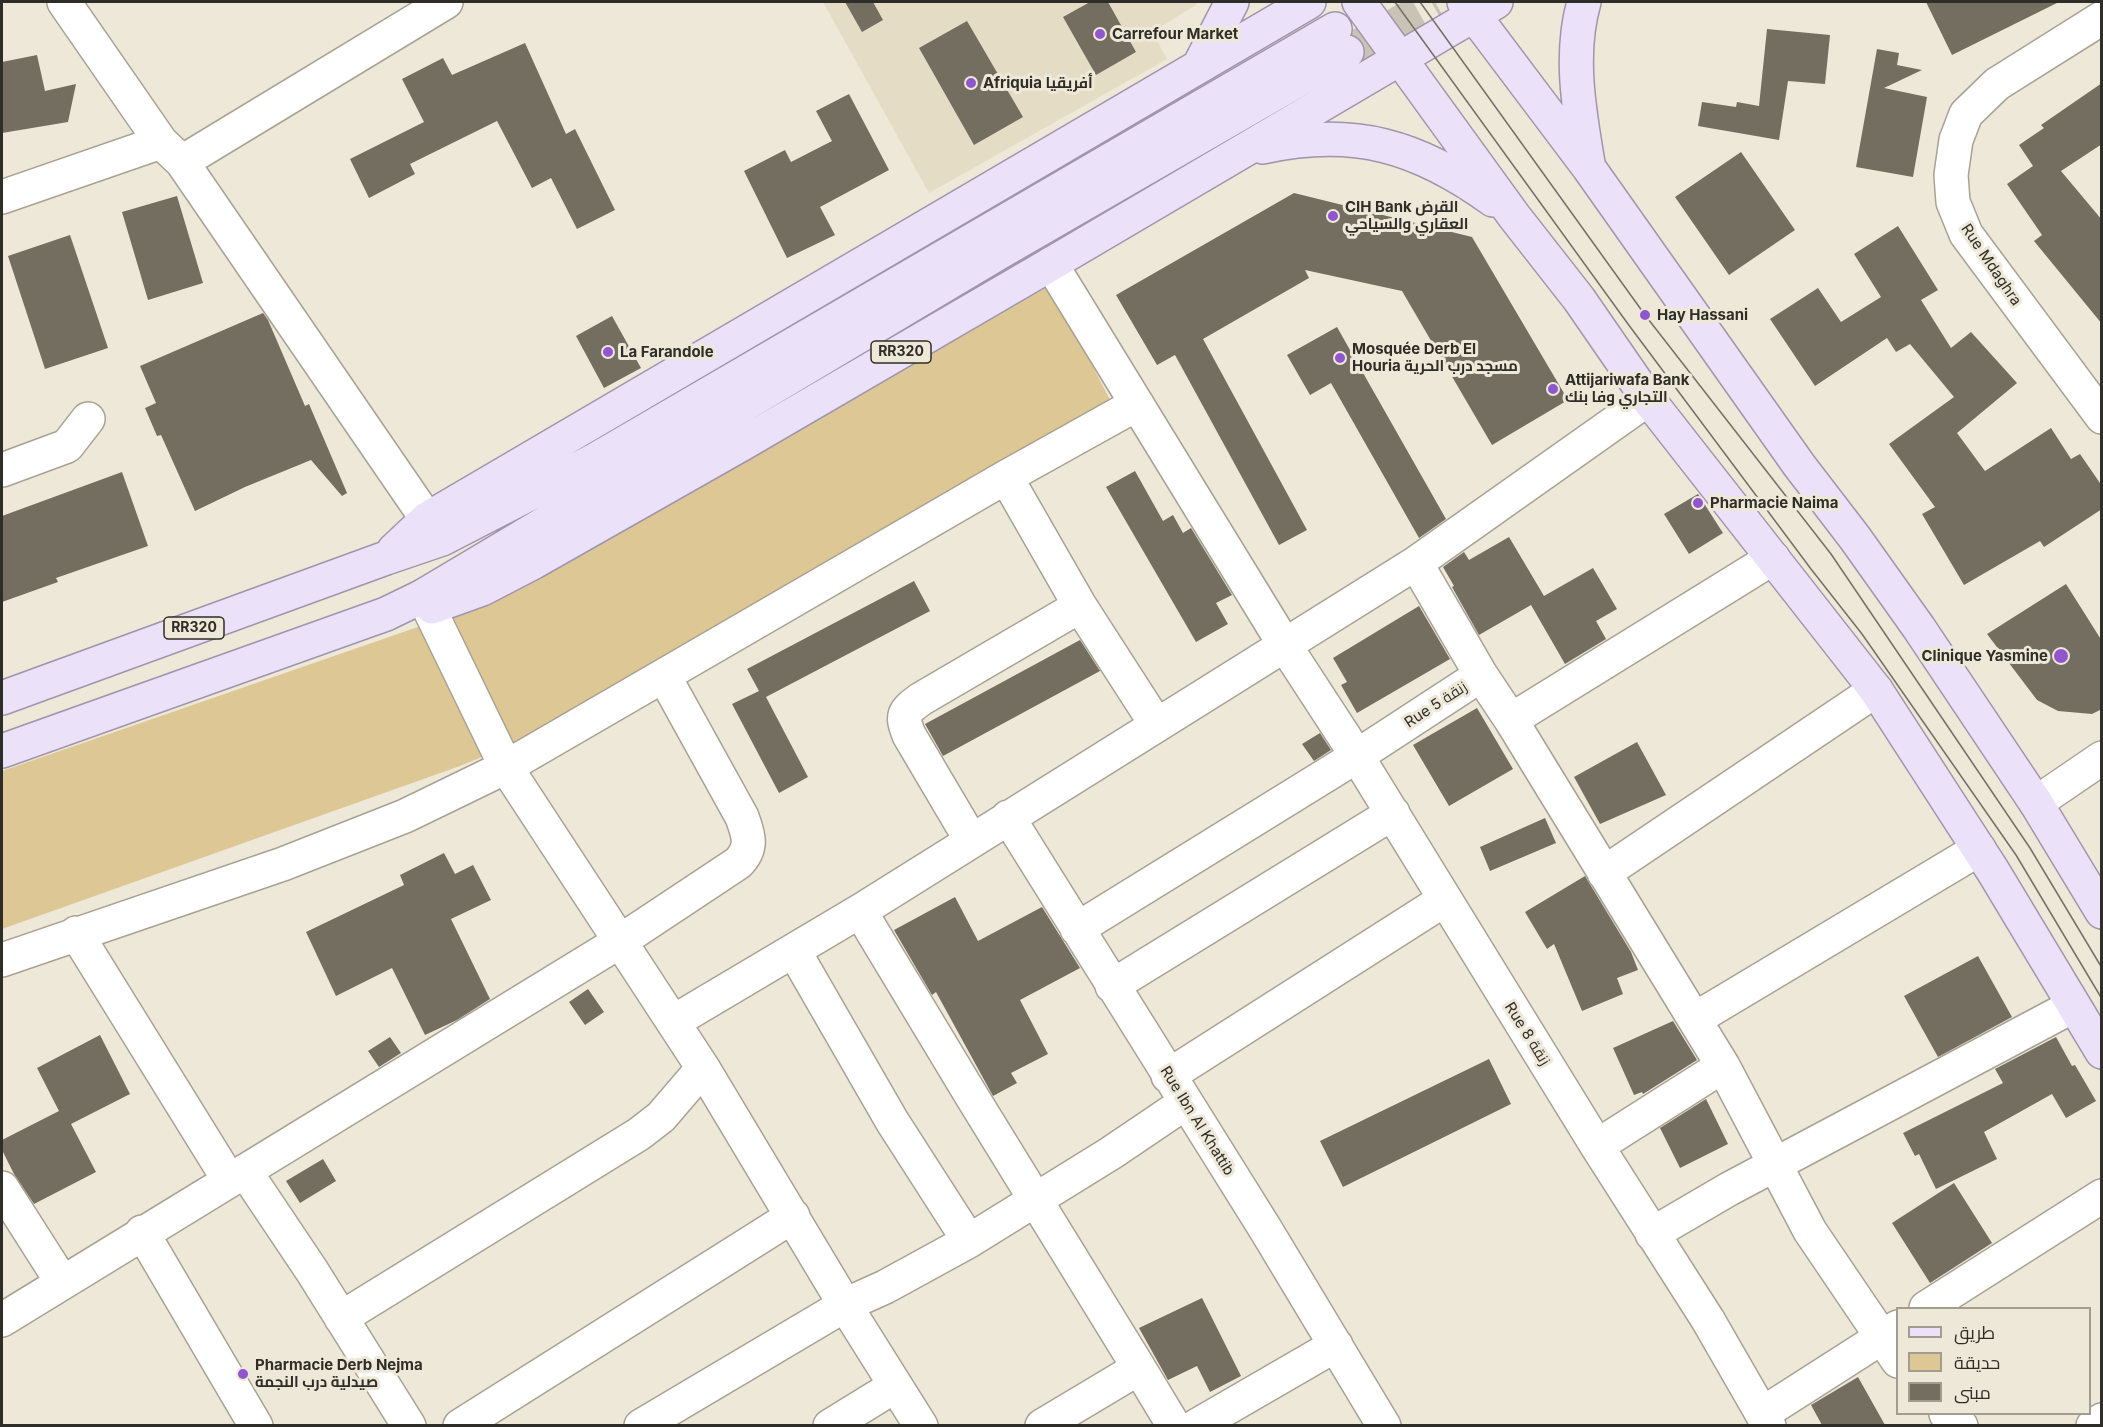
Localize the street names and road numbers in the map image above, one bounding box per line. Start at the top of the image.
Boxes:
street label: Rue Mdaghra [1957,221,2025,309]
road number: RR320 [871,341,931,363]
road number: RR320 [164,617,224,639]
street label: Rue 5 زنقة [1401,678,1471,732]
street label: Rue 8 زنقة [1501,999,1553,1069]
street label: Rue Ibn Al Khattib [1156,1063,1238,1179]

